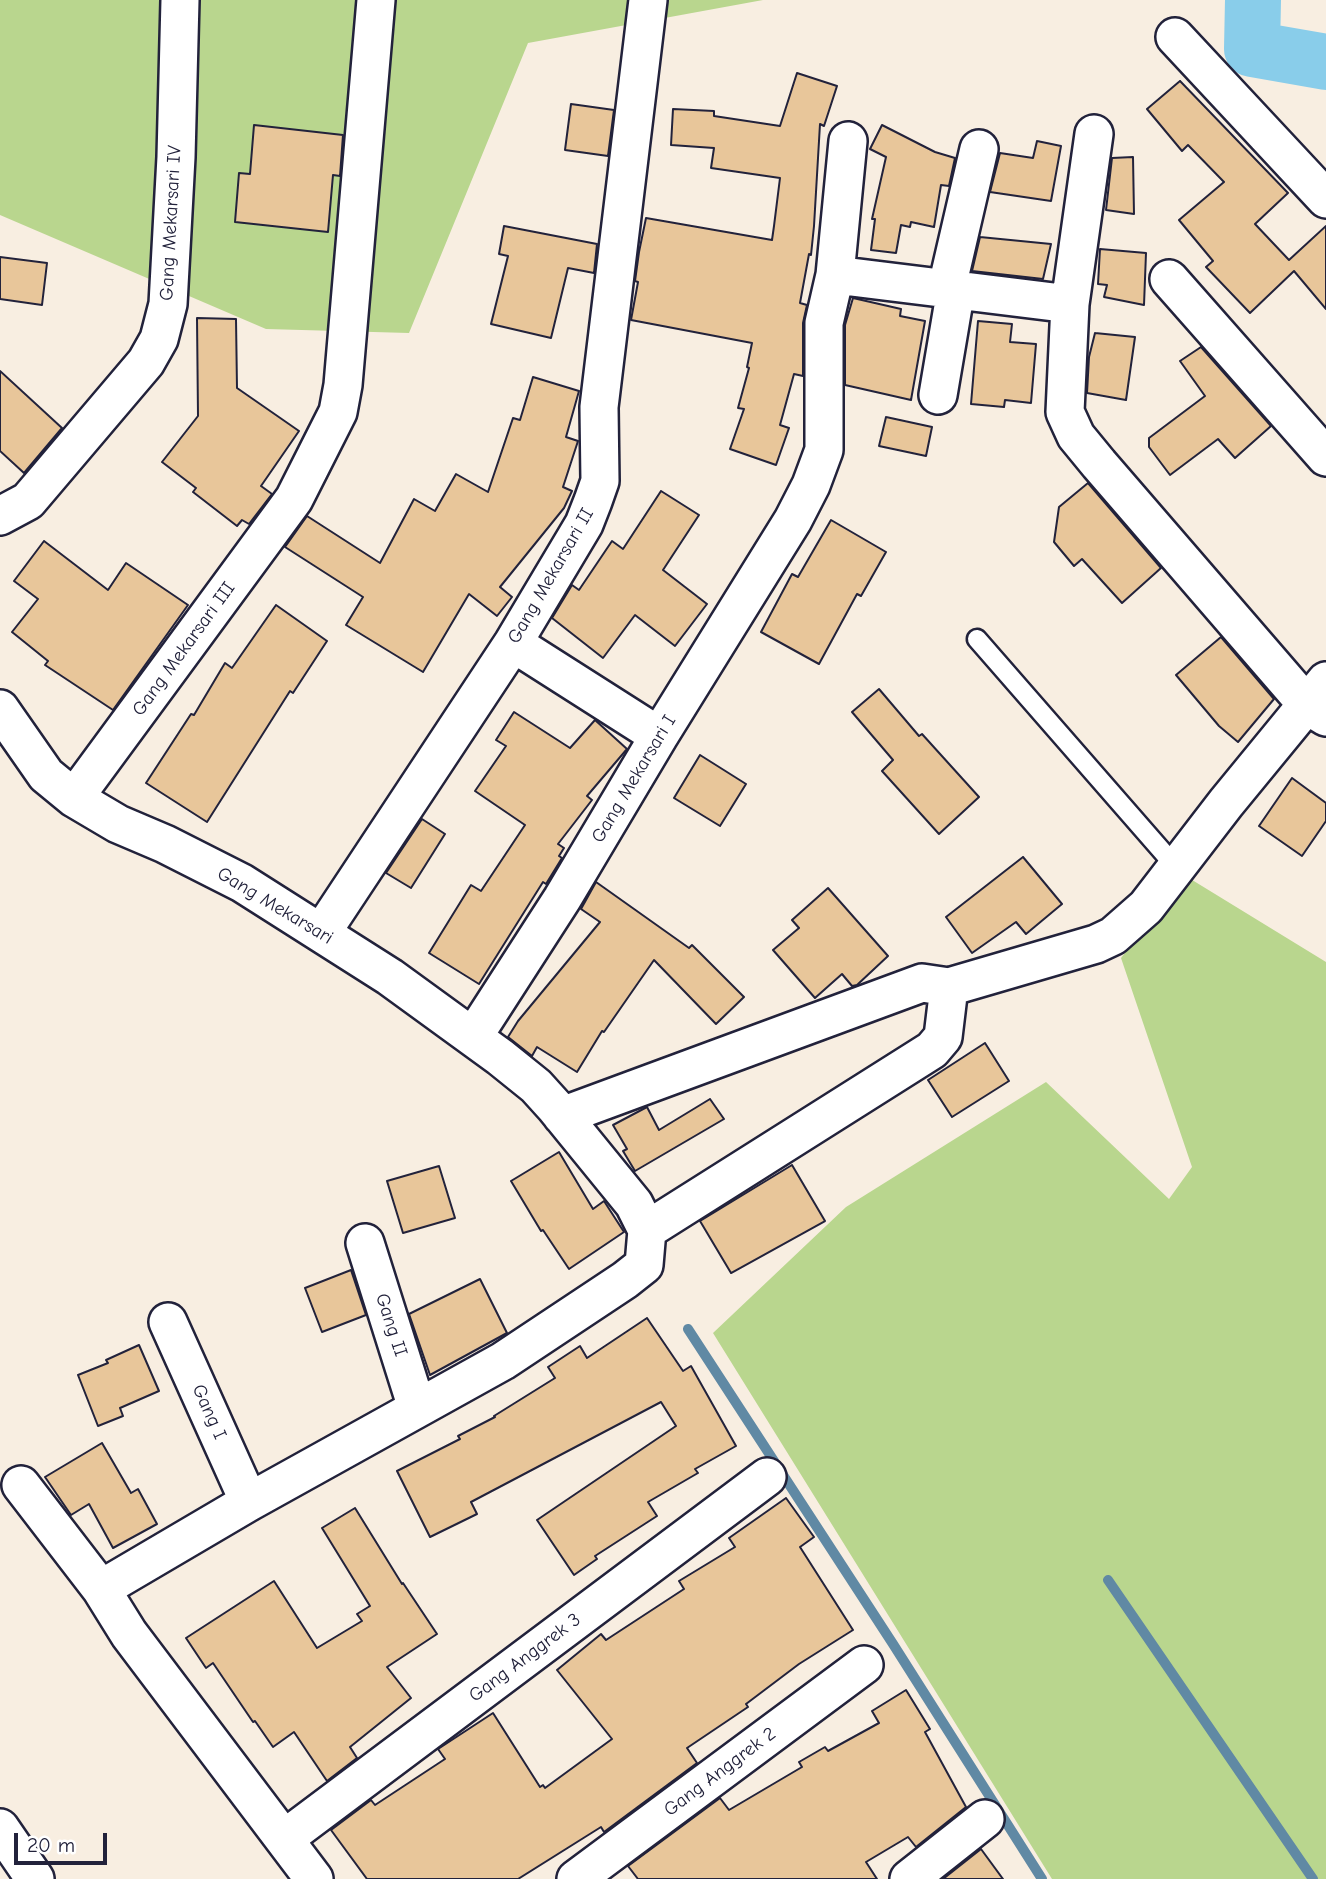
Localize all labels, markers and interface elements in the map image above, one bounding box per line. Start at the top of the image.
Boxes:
street label: Gang Mekarsari IV [156,145,186,301]
street label: Gang Mekarsari II [503,504,599,648]
street label: Gang Mekarsari III [128,578,240,720]
street label: Gang Mekarsari I [587,711,681,847]
street label: Gang Mekarsari [213,862,337,950]
street label: Gang II [370,1290,412,1360]
street label: Gang I [187,1381,231,1443]
street label: Gang Anggrek 3 [465,1609,585,1707]
street label: Gang Anggrek 2 [660,1723,780,1821]
scale bar [18,1820,110,1864]
text: 20 m [27,1833,75,1857]

